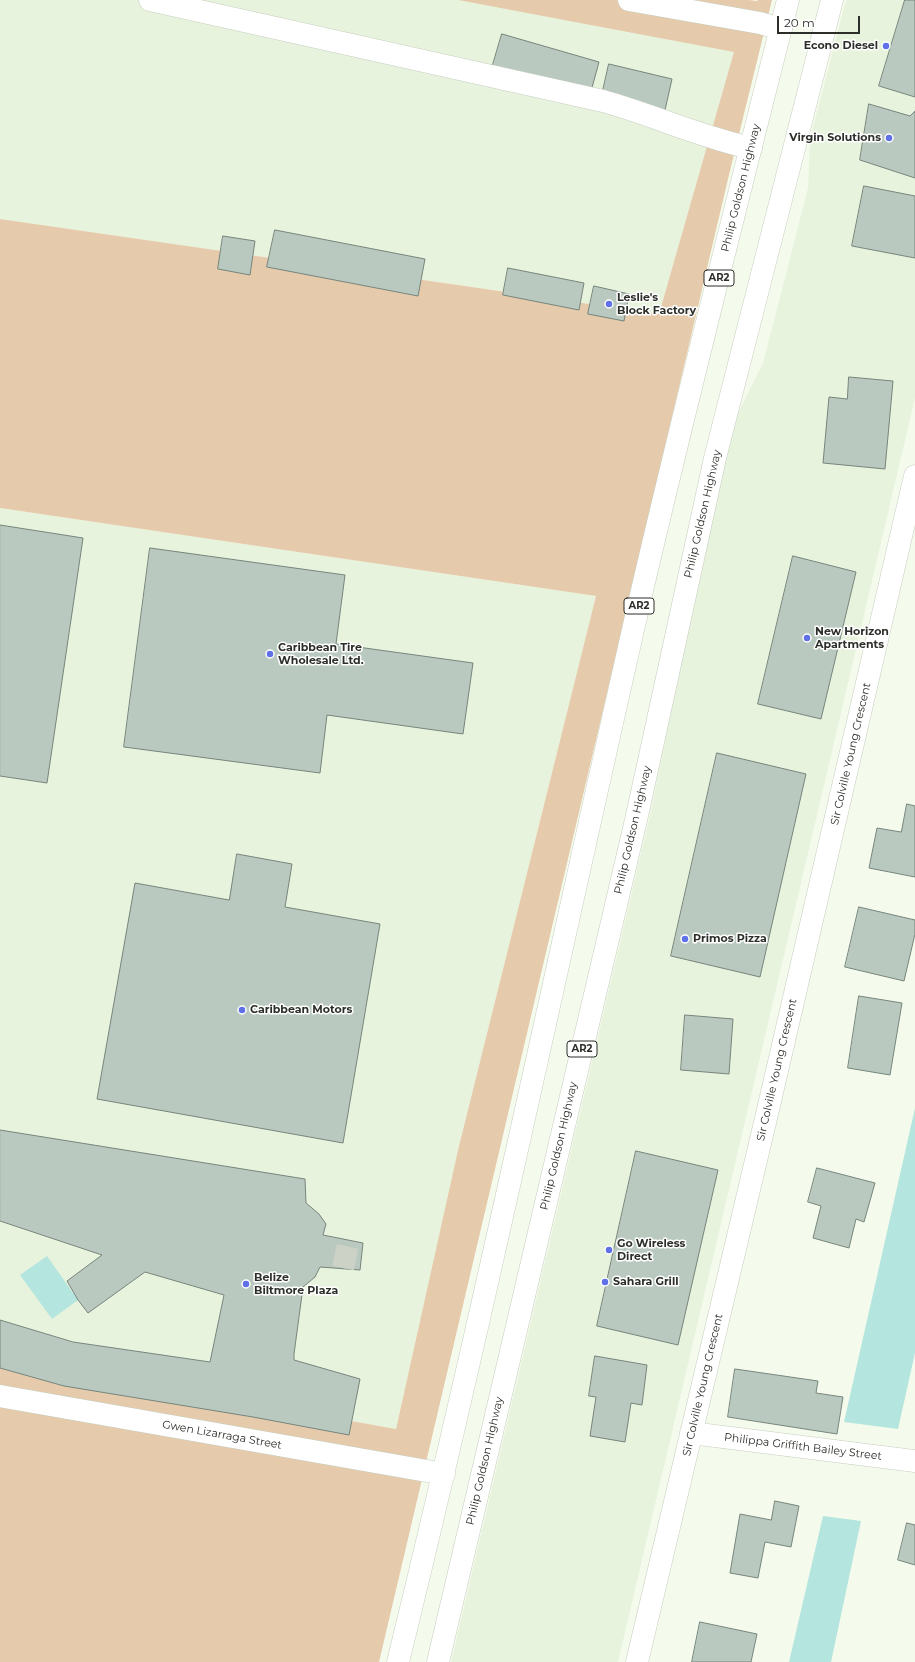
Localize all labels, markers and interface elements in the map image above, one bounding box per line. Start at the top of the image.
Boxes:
scale bar [779,8,862,34]
text: 20 m [784,15,815,30]
place label: Econo Diesel [804,39,878,53]
marker: Econo Diesel [881,41,891,51]
street label: Philip Goldson Highway [719,123,763,253]
place label: Virgin Solutions [789,131,881,145]
marker: Virgin Solutions [884,133,894,143]
road number: AR2 [704,270,734,286]
place label: Leslie's Block Factory [617,291,696,317]
marker: Leslie's Block Factory [604,299,614,309]
street label: Philip Goldson Highway [682,448,724,580]
road number: AR2 [624,598,654,614]
place label: New Horizon Apartments [815,625,889,651]
marker: New Horizon Apartments [802,633,812,643]
place label: Caribbean Tire Wholesale Ltd. [278,641,364,667]
marker: Caribbean Tire Wholesale Ltd. [265,649,275,659]
street label: Sir Colville Young Crescent [828,681,874,827]
street label: Philip Goldson Highway [612,764,654,896]
place label: Primos Pizza [693,932,767,946]
marker: Primos Pizza [680,934,690,944]
street label: Sir Colville Young Crescent [754,997,800,1143]
place label: Caribbean Motors [250,1003,352,1017]
marker: Caribbean Motors [237,1005,247,1015]
road number: AR2 [567,1041,597,1057]
street label: Philip Goldson Highway [538,1080,580,1212]
place label: Go Wireless Direct [617,1237,685,1263]
marker: Go Wireless Direct [604,1245,614,1255]
place label: Belize Biltmore Plaza [254,1271,338,1297]
place label: Sahara Grill [613,1275,679,1289]
marker: Sahara Grill [600,1277,610,1287]
marker: Belize Biltmore Plaza [241,1279,251,1289]
street label: Sir Colville Young Crescent [680,1312,726,1458]
street label: Philip Goldson Highway [464,1395,506,1527]
street label: Gwen Lizarraga Street [161,1418,283,1452]
street label: Philippa Griffith Bailey Street [723,1431,883,1463]

